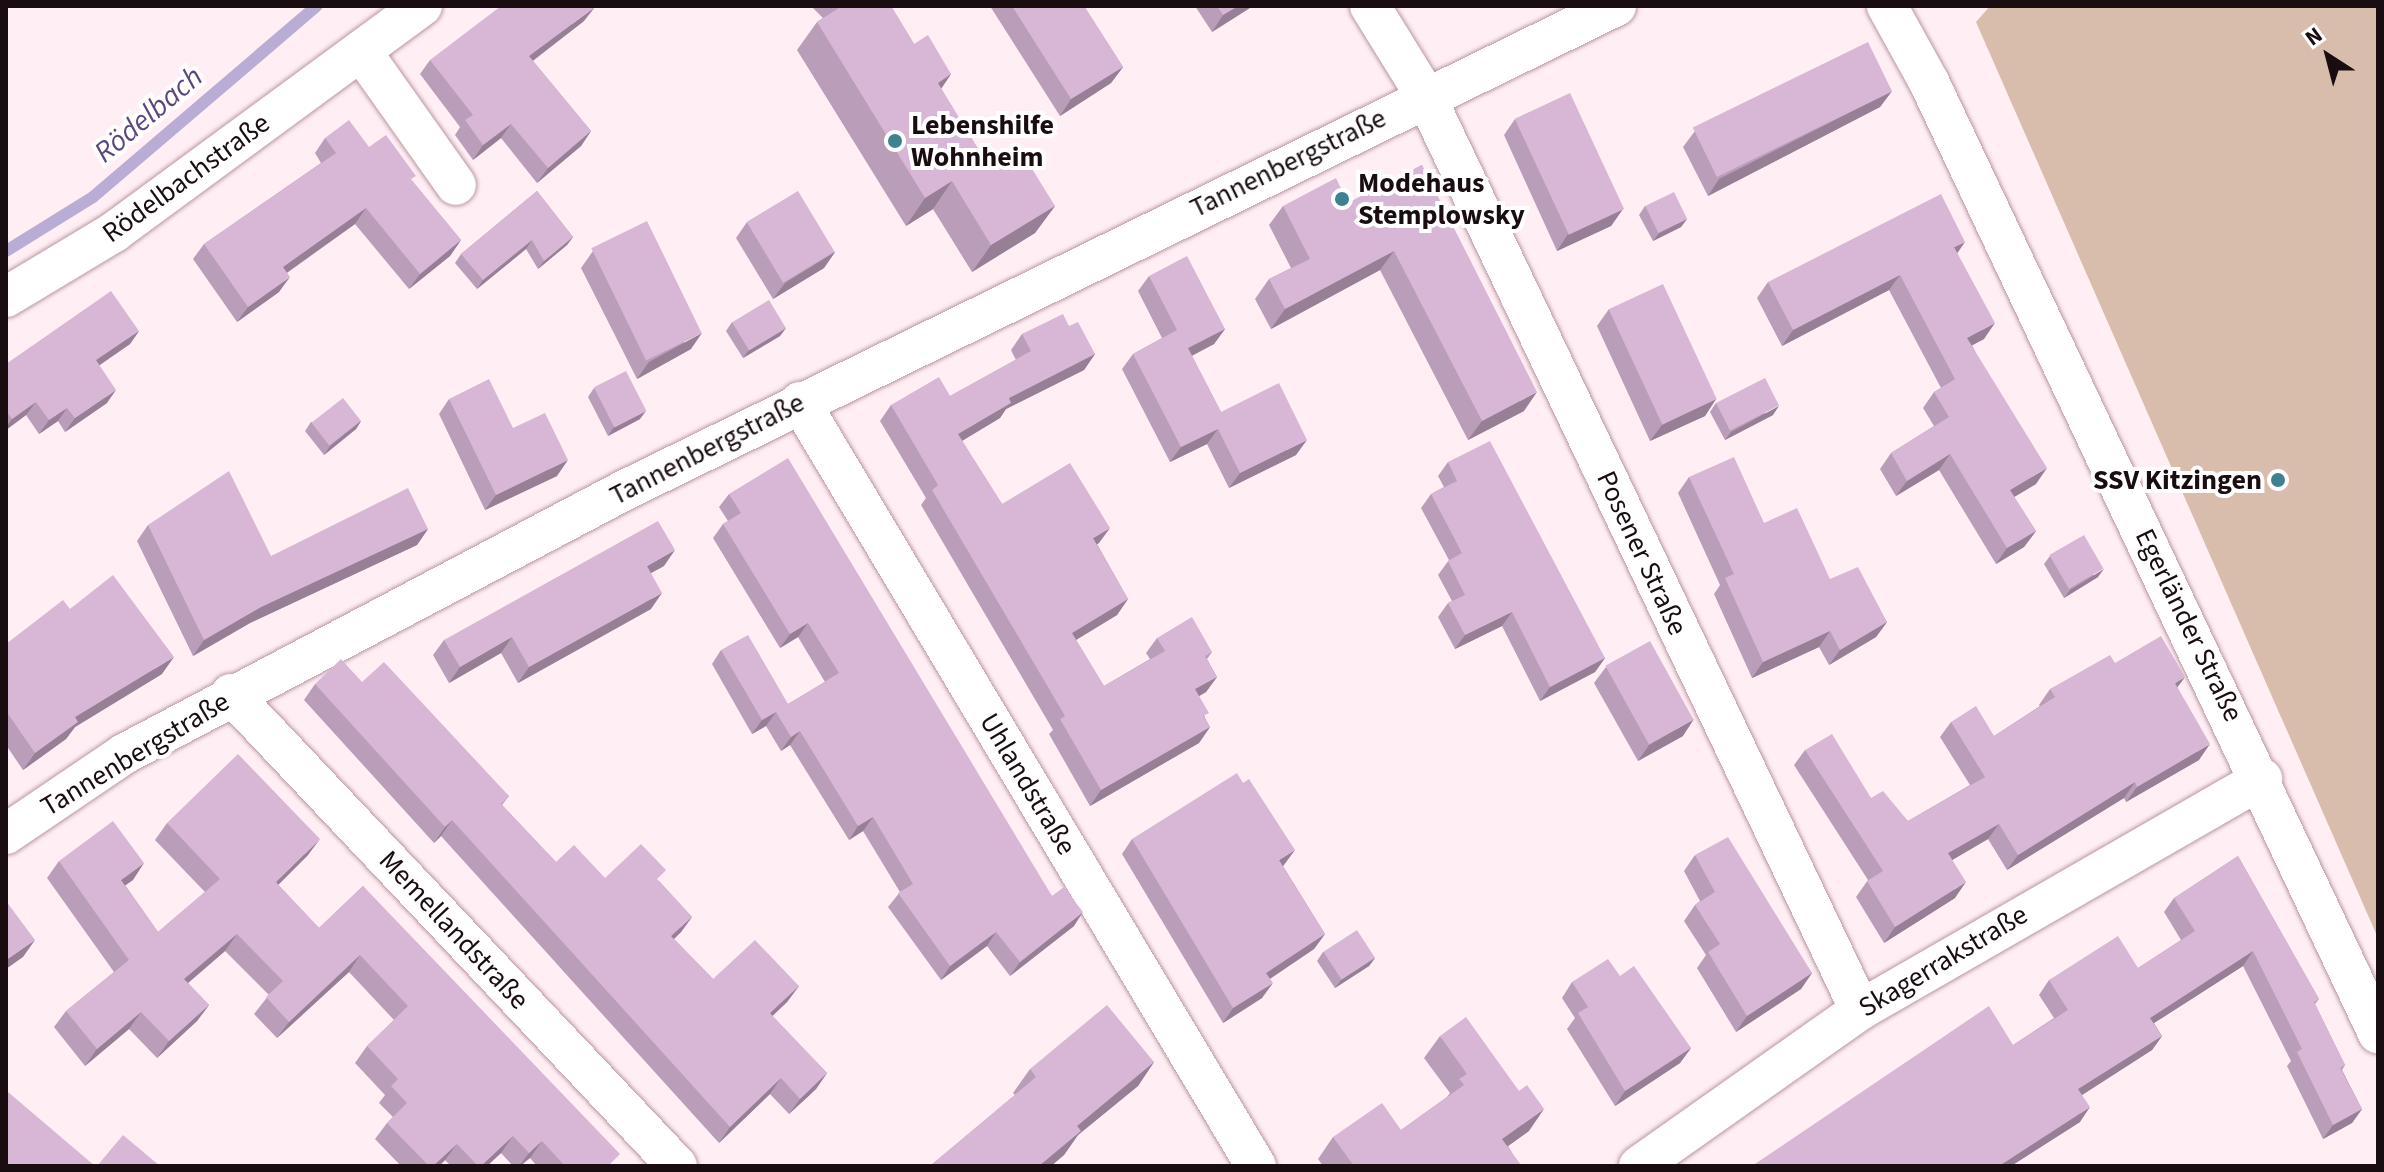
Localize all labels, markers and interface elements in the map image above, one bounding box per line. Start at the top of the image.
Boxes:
north arrow [2288,16,2368,96]
text: N [2299,19,2329,54]
water label: Rödelbach [87,59,211,171]
street label: Tannenbergstraße [1185,101,1391,225]
street label: Rödelbachstraße [96,106,276,250]
place label: Lebenshilfe Wohnheim [911,108,1054,174]
marker: Lebenshilfe Wohnheim [886,132,904,150]
place label: Modehaus Stemplowsky [1358,166,1525,232]
marker: Modehaus Stemplowsky [1333,190,1351,208]
street label: Tannenbergstraße [604,386,810,512]
place label: SSV Kitzingen [2093,463,2262,497]
street label: Posener Straße [1589,466,1695,640]
marker: SSV Kitzingen [2269,471,2287,489]
street label: Egerländer Straße [2128,523,2250,727]
street label: Tannenbergstraße [35,685,235,823]
street label: Uhlandstraße [973,707,1083,861]
street label: Memellandstraße [372,844,536,1016]
street label: Skagerrakstraße [1853,897,2033,1025]

